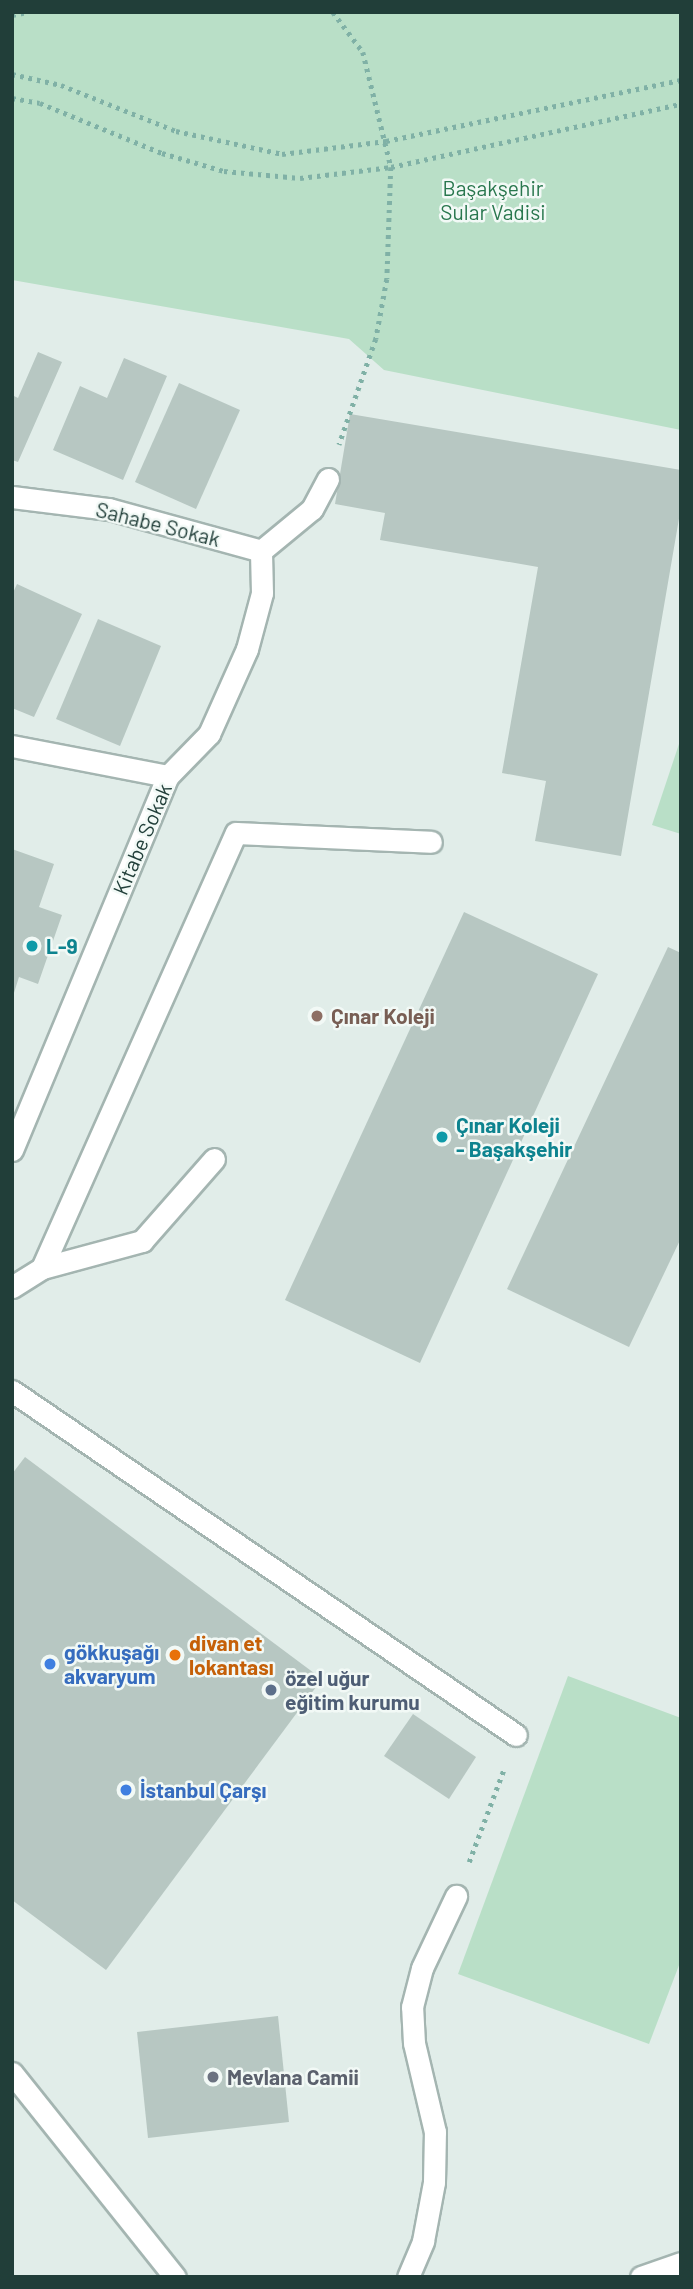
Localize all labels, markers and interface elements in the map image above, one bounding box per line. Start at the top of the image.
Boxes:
park label: Başakşehir Sular Vadisi [440,175,546,225]
street label: Sahabe Sokak [93,496,223,552]
street label: Kitabe Sokak [107,780,177,898]
place label: L-9 [46,933,78,959]
marker: L-9 [24,938,40,954]
place label: Çınar Koleji [331,1003,435,1029]
marker: Çınar Koleji [309,1008,325,1024]
place label: Çınar Koleji - Başakşehir [456,1112,572,1162]
marker: Çınar Koleji - Başakşehir [434,1129,450,1145]
place label: divan et lokantası [189,1630,274,1680]
place label: gökkuşağı akvaryum [64,1639,159,1689]
marker: divan et lokantası [167,1647,183,1663]
marker: gökkuşağı akvaryum [42,1656,58,1672]
place label: özel uğur eğitim kurumu [285,1665,420,1715]
marker: özel uğur eğitim kurumu [263,1682,279,1698]
place label: İstanbul Çarşı [140,1777,266,1803]
marker: İstanbul Çarşı [118,1782,134,1798]
place label: Mevlana Camii [227,2064,359,2090]
marker: Mevlana Camii [205,2069,221,2085]

